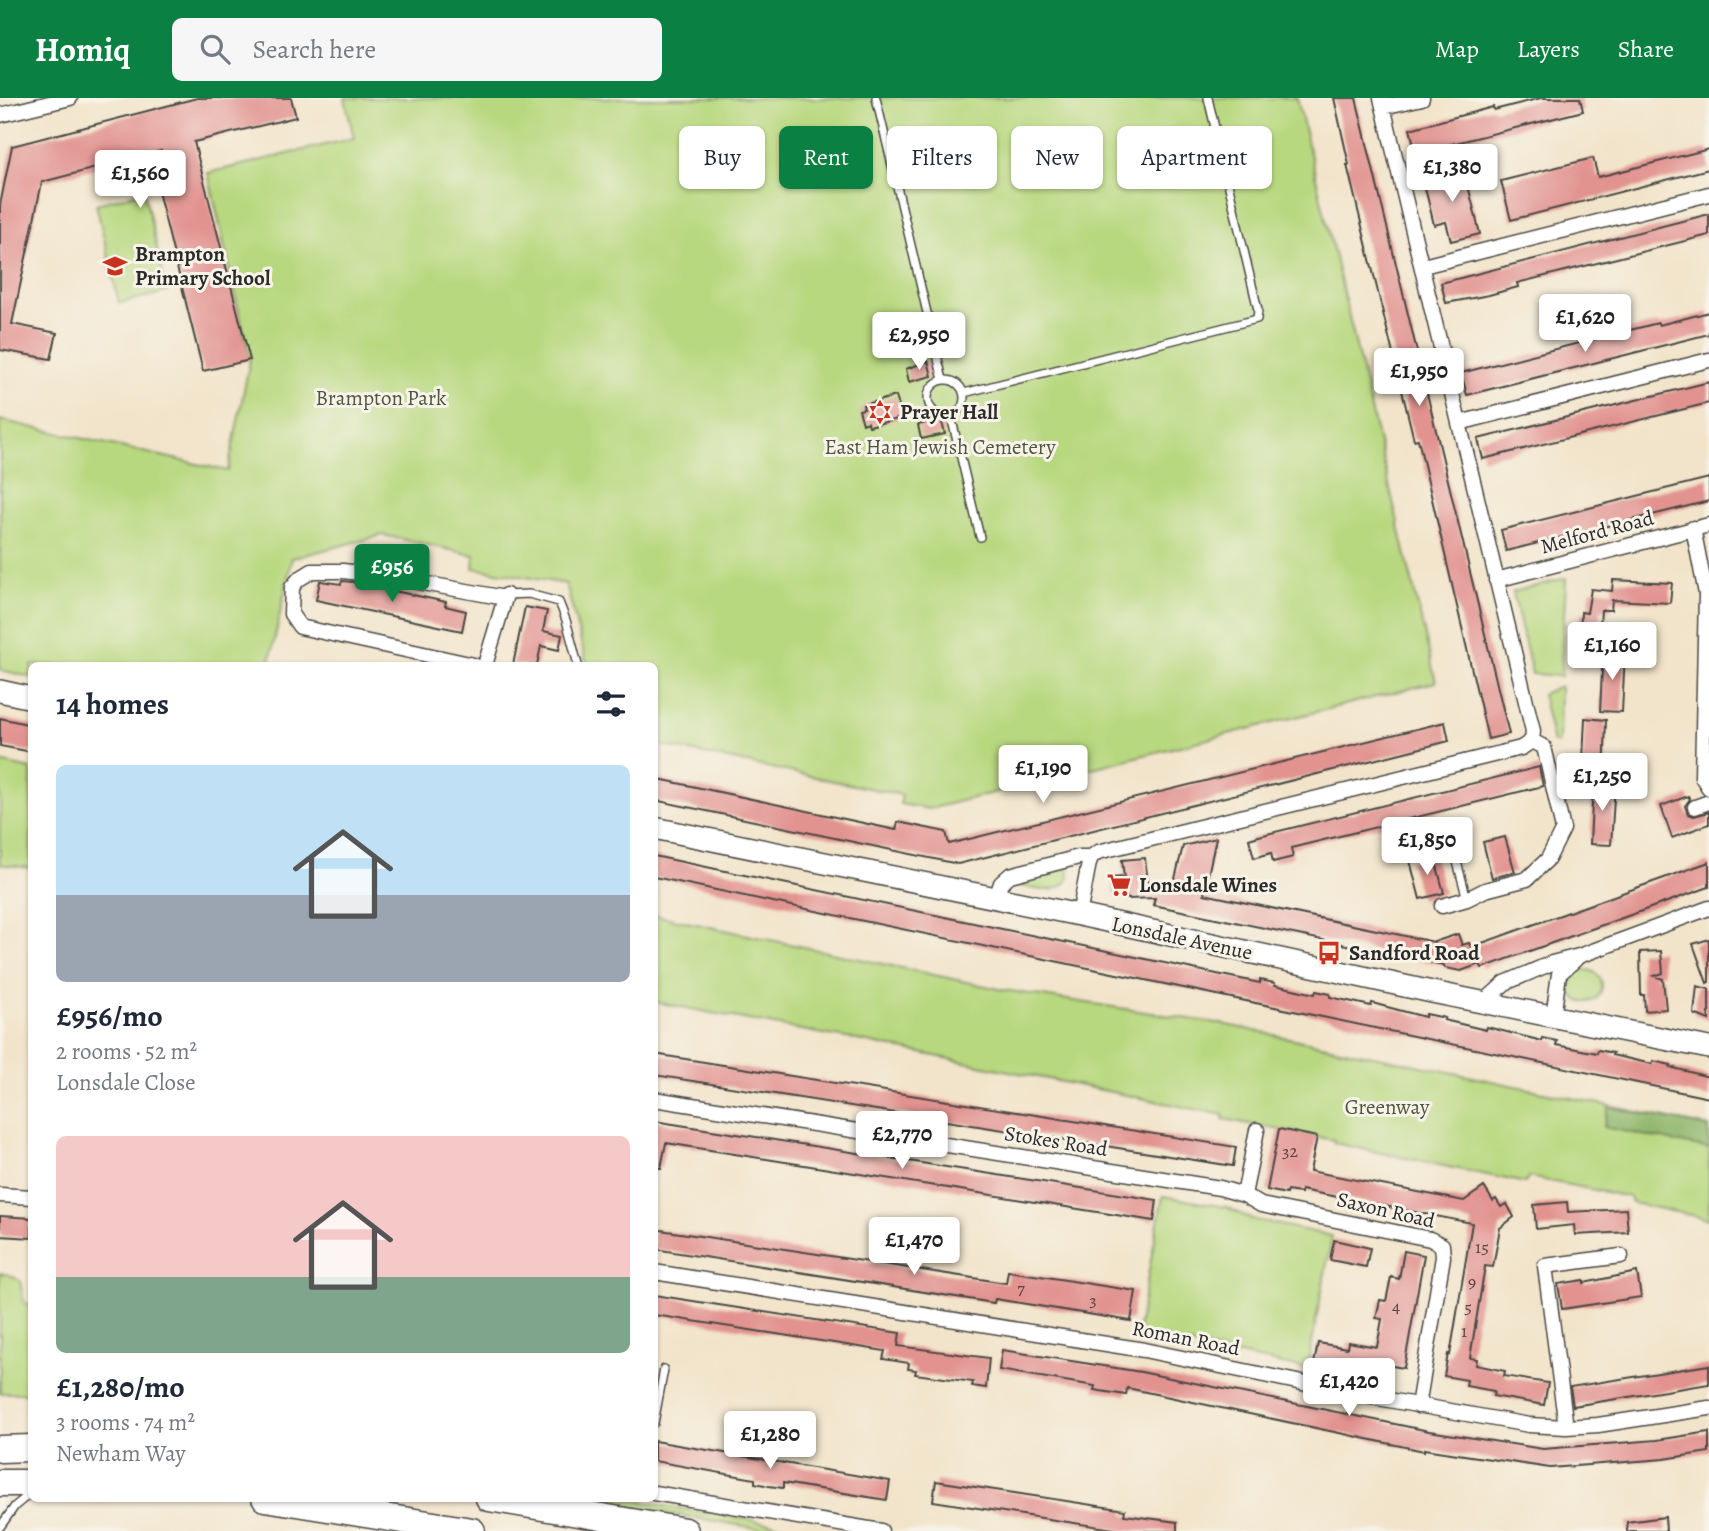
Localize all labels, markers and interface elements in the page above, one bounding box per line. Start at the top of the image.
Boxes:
search box [172,18,662,81]
text: Homiq [35,27,130,72]
icon: search [196,30,234,68]
text: Search here [252,32,376,67]
text: Map [1435,33,1479,65]
text: Layers [1517,33,1580,65]
text: Share [1618,33,1674,65]
chip: Buy [679,126,765,189]
chip: Rent [779,126,873,189]
chip: Filters [887,126,997,189]
chip: New [1011,126,1103,189]
chip: Apartment [1117,126,1272,189]
pin: £1,380 [1395,144,1509,204]
pin: £1,560 [83,150,197,210]
text: £1,380 [1423,151,1481,182]
text: £1,560 [111,157,169,188]
place label: Brampton Primary School [135,240,271,292]
school or university icon: Brampton Primary School [101,252,129,280]
pin: £1,620 [1528,294,1642,354]
text: £1,620 [1555,301,1615,332]
pin: £2,950 [862,313,976,372]
text: £2,950 [888,319,950,350]
pin: £1,950 [1362,348,1476,408]
text: £1,950 [1390,355,1448,386]
park label: Brampton Park [316,384,447,412]
synagogue icon: Prayer Hall [866,398,894,426]
place label: Prayer Hall [900,398,999,426]
park label: East Ham Jewish Cemetery [824,433,1056,461]
street label: Melford Road [1537,503,1657,561]
pin: £956 [351,545,433,604]
text: £956 [370,551,414,582]
pin: £1,160 [1555,622,1669,682]
text: £1,160 [1584,629,1640,660]
text: 14 homes [56,684,169,724]
icon: filters [592,685,630,723]
pin: £1,190 [986,746,1100,805]
text: £1,190 [1015,752,1071,783]
pin: £1,250 [1545,754,1659,813]
text: £1,250 [1573,760,1631,791]
icon: home [280,811,406,937]
pin: £1,850 [1370,818,1484,877]
text: £1,850 [1398,824,1456,855]
supermarket icon: Lonsdale Wines [1105,871,1133,899]
place label: Lonsdale Wines [1139,871,1277,899]
street label: Lonsdale Avenue [1109,909,1255,967]
bus stop icon: Sandford Road [1315,939,1343,967]
place label: Sandford Road [1349,939,1480,967]
text: £956/mo [56,996,163,1036]
text: 2 rooms · 52 m² [56,1036,197,1067]
text: Lonsdale Close [56,1067,196,1098]
park label: Greenway [1345,1093,1430,1121]
pin: £2,770 [845,1112,959,1171]
text: £2,770 [872,1118,932,1149]
street label: Stokes Road [1002,1119,1110,1163]
house number: 32 [1282,1139,1298,1163]
icon: home [280,1182,406,1308]
street label: Saxon Road [1334,1185,1439,1235]
pin: £1,470 [857,1218,971,1277]
text: £1,470 [885,1224,943,1255]
house number: 15 [1475,1235,1489,1259]
house number: 9 [1468,1270,1476,1294]
house number: 7 [1017,1276,1025,1300]
house number: 3 [1089,1288,1097,1312]
house number: 4 [1392,1294,1400,1318]
house number: 5 [1464,1295,1472,1319]
street label: Roman Road [1130,1314,1243,1362]
house number: 1 [1461,1319,1467,1343]
pin: £1,420 [1292,1358,1406,1418]
text: £1,420 [1319,1365,1379,1396]
text: £1,280/mo [56,1367,185,1407]
text: 3 rooms · 74 m² [56,1407,195,1438]
pin: £1,280 [713,1412,827,1471]
text: £1,280 [740,1418,800,1449]
text: Newham Way [56,1438,185,1469]

